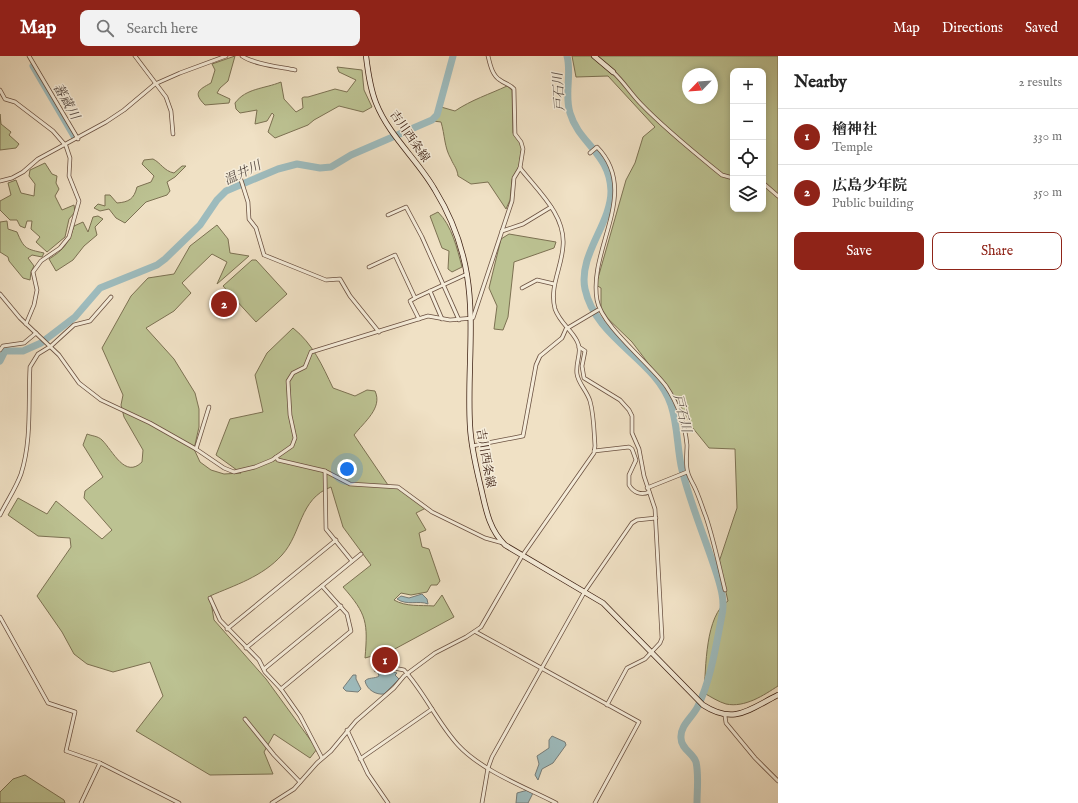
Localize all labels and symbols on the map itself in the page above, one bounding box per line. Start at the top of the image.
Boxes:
north arrow [682,68,718,104]
water label: 戸石川 [550,70,569,112]
water label: 蕃蔵川 [49,81,84,125]
street label: 吉川西条線 [386,107,433,165]
water label: 温井川 [221,157,266,189]
pin: 2 [211,289,237,319]
water label: 戸石川 [669,392,695,436]
street label: 吉川西条線 [473,427,498,489]
your location [337,459,357,479]
pin: 1 [372,645,398,675]

